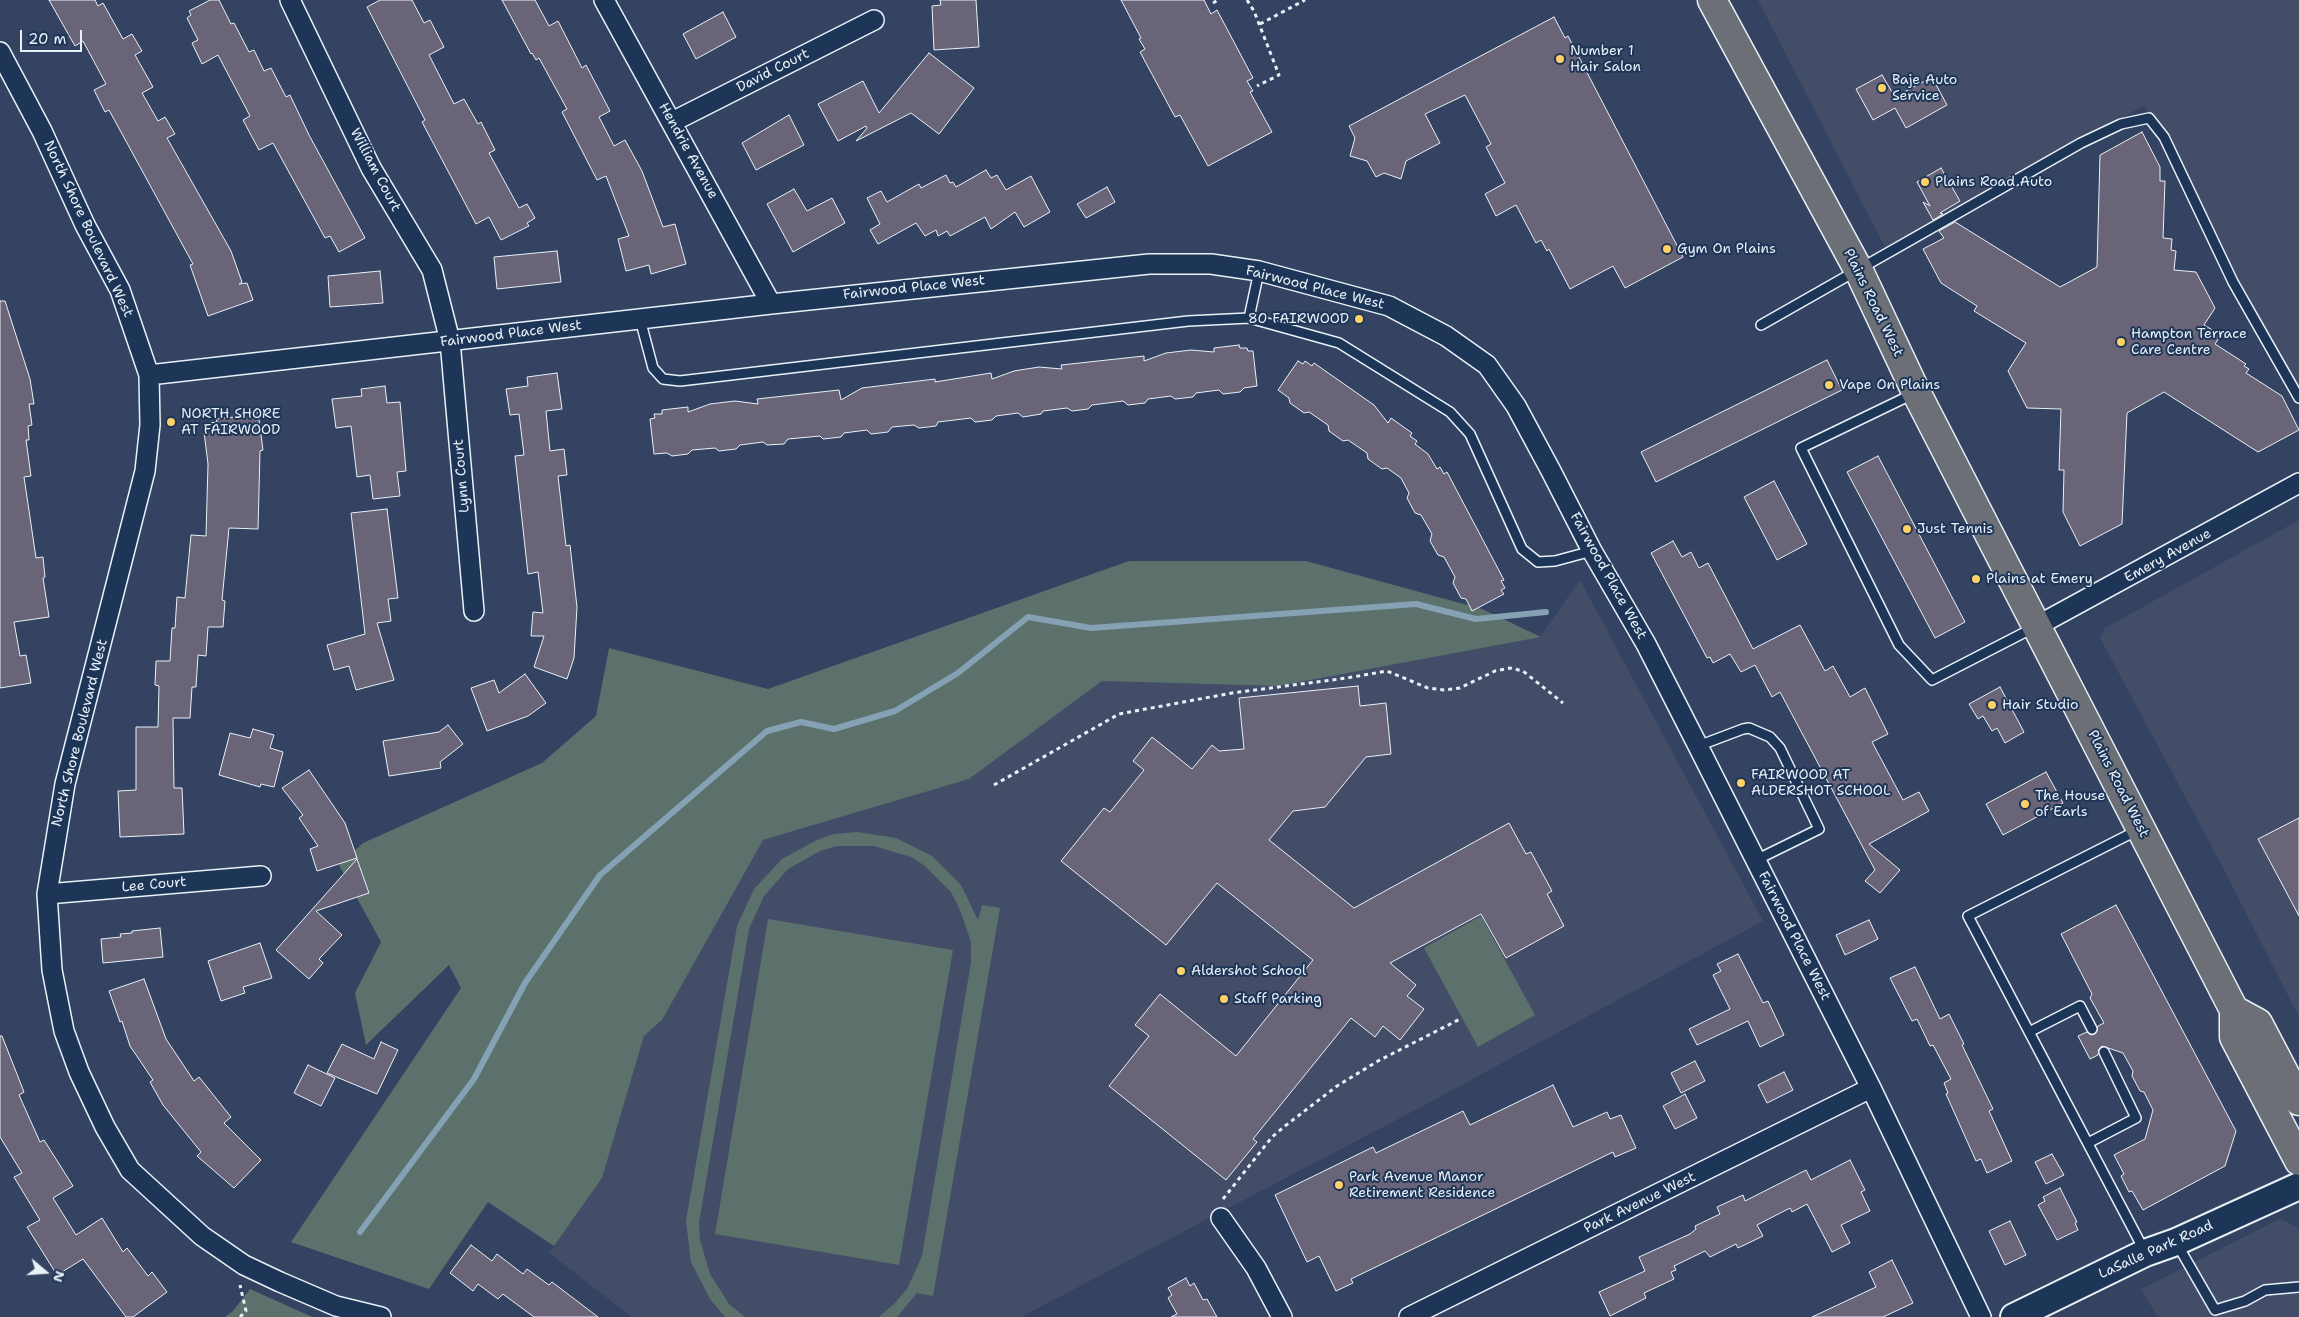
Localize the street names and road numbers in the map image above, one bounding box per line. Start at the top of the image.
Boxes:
street label: David Court [734,46,812,96]
street label: Hendrie Avenue [655,100,721,202]
street label: William Court [346,125,404,215]
street label: North Shore Boulevard West [40,138,136,320]
street label: Plains Road West [1840,246,1906,360]
street label: Fairwood Place West [1244,263,1386,313]
street label: Fairwood Place West [842,272,986,304]
street label: Fairwood Place West [439,317,583,351]
street label: Lynn Court [450,438,474,514]
street label: Fairwood Place West [1566,510,1650,642]
street label: Emery Avenue [2122,525,2214,587]
street label: North Shore Boulevard West [48,637,112,829]
street label: Plains Road West [2084,727,2152,841]
street label: Fairwood Place West [1754,869,1834,1003]
street label: Lee Court [121,874,187,896]
street label: Park Avenue West [1581,1169,1699,1237]
street label: LaSalle Park Road [2096,1217,2216,1283]

